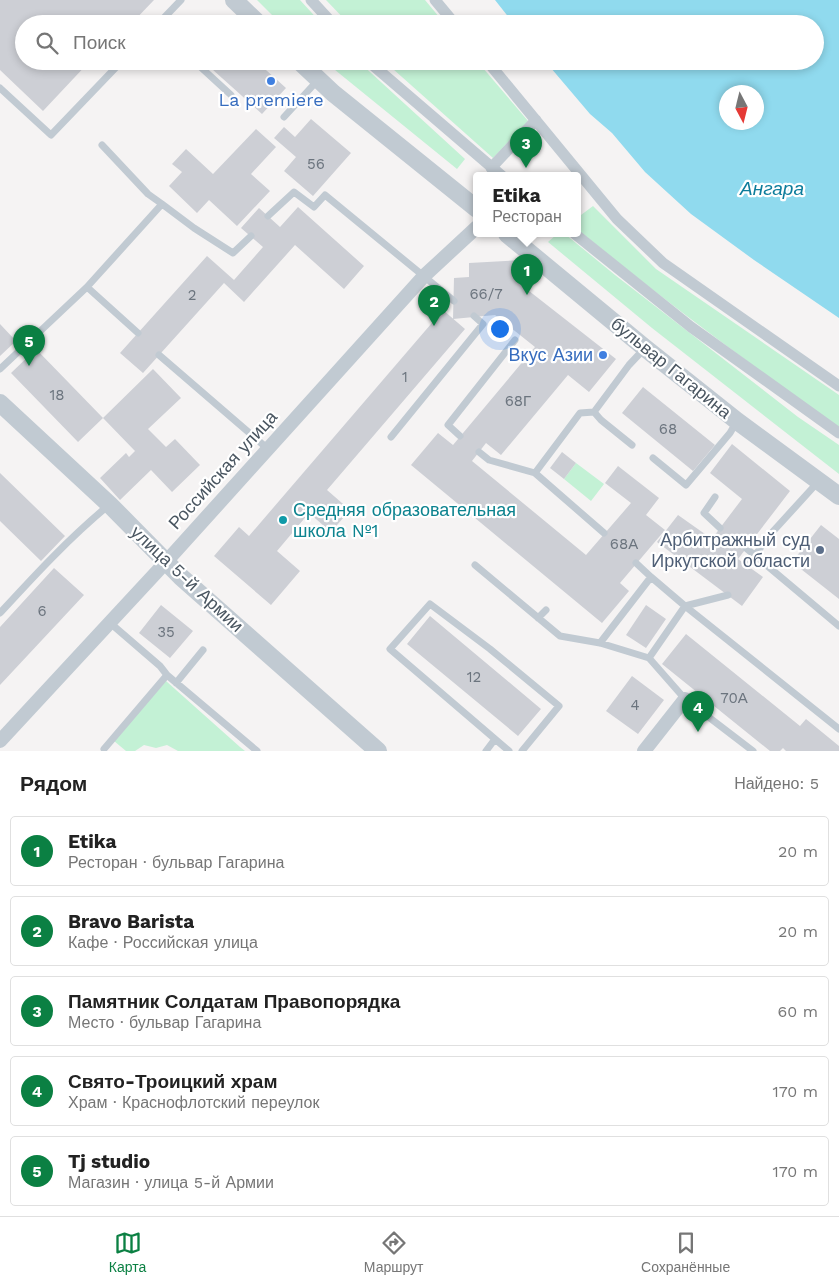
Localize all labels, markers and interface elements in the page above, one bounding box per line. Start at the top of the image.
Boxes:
search box [15,15,824,70]
icon: search [33,29,61,57]
text: Поиск [73,31,126,54]
marker: La premiere [265,75,277,87]
north arrow [719,85,764,130]
place label: La premiere [218,89,324,110]
pin: 3 [510,127,542,168]
house number: 56 [307,155,325,173]
popup [473,172,581,237]
water label: Ангара [739,177,804,200]
text: Etika [492,184,541,207]
text: Ресторан [492,207,562,226]
pin: 1 [511,254,543,295]
pin: 2 [418,285,450,326]
house number: 66/7 [469,285,503,303]
house number: 2 [188,286,196,304]
street label: бульвар Гагарина [607,313,737,423]
your location [487,316,513,342]
pin: 5 [13,325,45,366]
place label: Вкус Азии [509,344,593,365]
marker: Вкус Азии [597,349,609,361]
house number: 1 [402,368,408,386]
house number: 18 [49,386,65,404]
house number: 68Г [505,392,531,410]
street label: Российская улица [164,405,282,533]
house number: 68 [659,420,677,438]
place label: Средняя образовательная школа №1 [293,499,516,541]
marker: Средняя образовательная школа №1 [277,514,289,526]
street label: улица 5-й Армии [127,521,248,636]
place label: Арбитражный суд Иркутской области [651,529,810,571]
house number: 68А [610,535,638,553]
marker: Арбитражный суд Иркутской области [814,544,826,556]
house number: 6 [37,602,47,620]
house number: 35 [157,623,175,641]
house number: 12 [467,668,481,686]
house number: 70А [720,689,748,707]
pin: 4 [682,691,714,732]
house number: 4 [630,696,640,714]
text: Рядом [20,771,87,796]
text: Найдено: 5 [734,774,819,793]
text: Etika [68,830,116,853]
text: 1 [34,842,40,861]
text: 20 m [778,842,818,861]
text: Ресторан · бульвар Гагарина [68,853,284,872]
text: Bravo Barista [68,910,194,933]
text: 2 [32,922,42,941]
text: 20 m [778,922,818,941]
text: Кафе · Российская улица [68,933,258,952]
text: Памятник Солдатам Правопорядка [68,990,400,1013]
text: 3 [32,1002,42,1021]
text: 60 m [778,1002,818,1021]
text: Место · бульвар Гагарина [68,1013,261,1032]
text: Свято-Троицкий храм [68,1070,277,1093]
text: 4 [32,1082,42,1101]
text: 170 m [772,1082,818,1101]
text: Храм · Краснофлотский переулок [68,1093,319,1112]
text: Tj studio [68,1150,150,1173]
text: 5 [32,1162,42,1181]
text: 170 m [772,1162,818,1181]
text: Магазин · улица 5-й Армии [68,1173,274,1192]
tab: Карта [109,1229,146,1275]
tab: Маршрут [364,1229,423,1275]
tab: Сохранённые [641,1229,730,1275]

